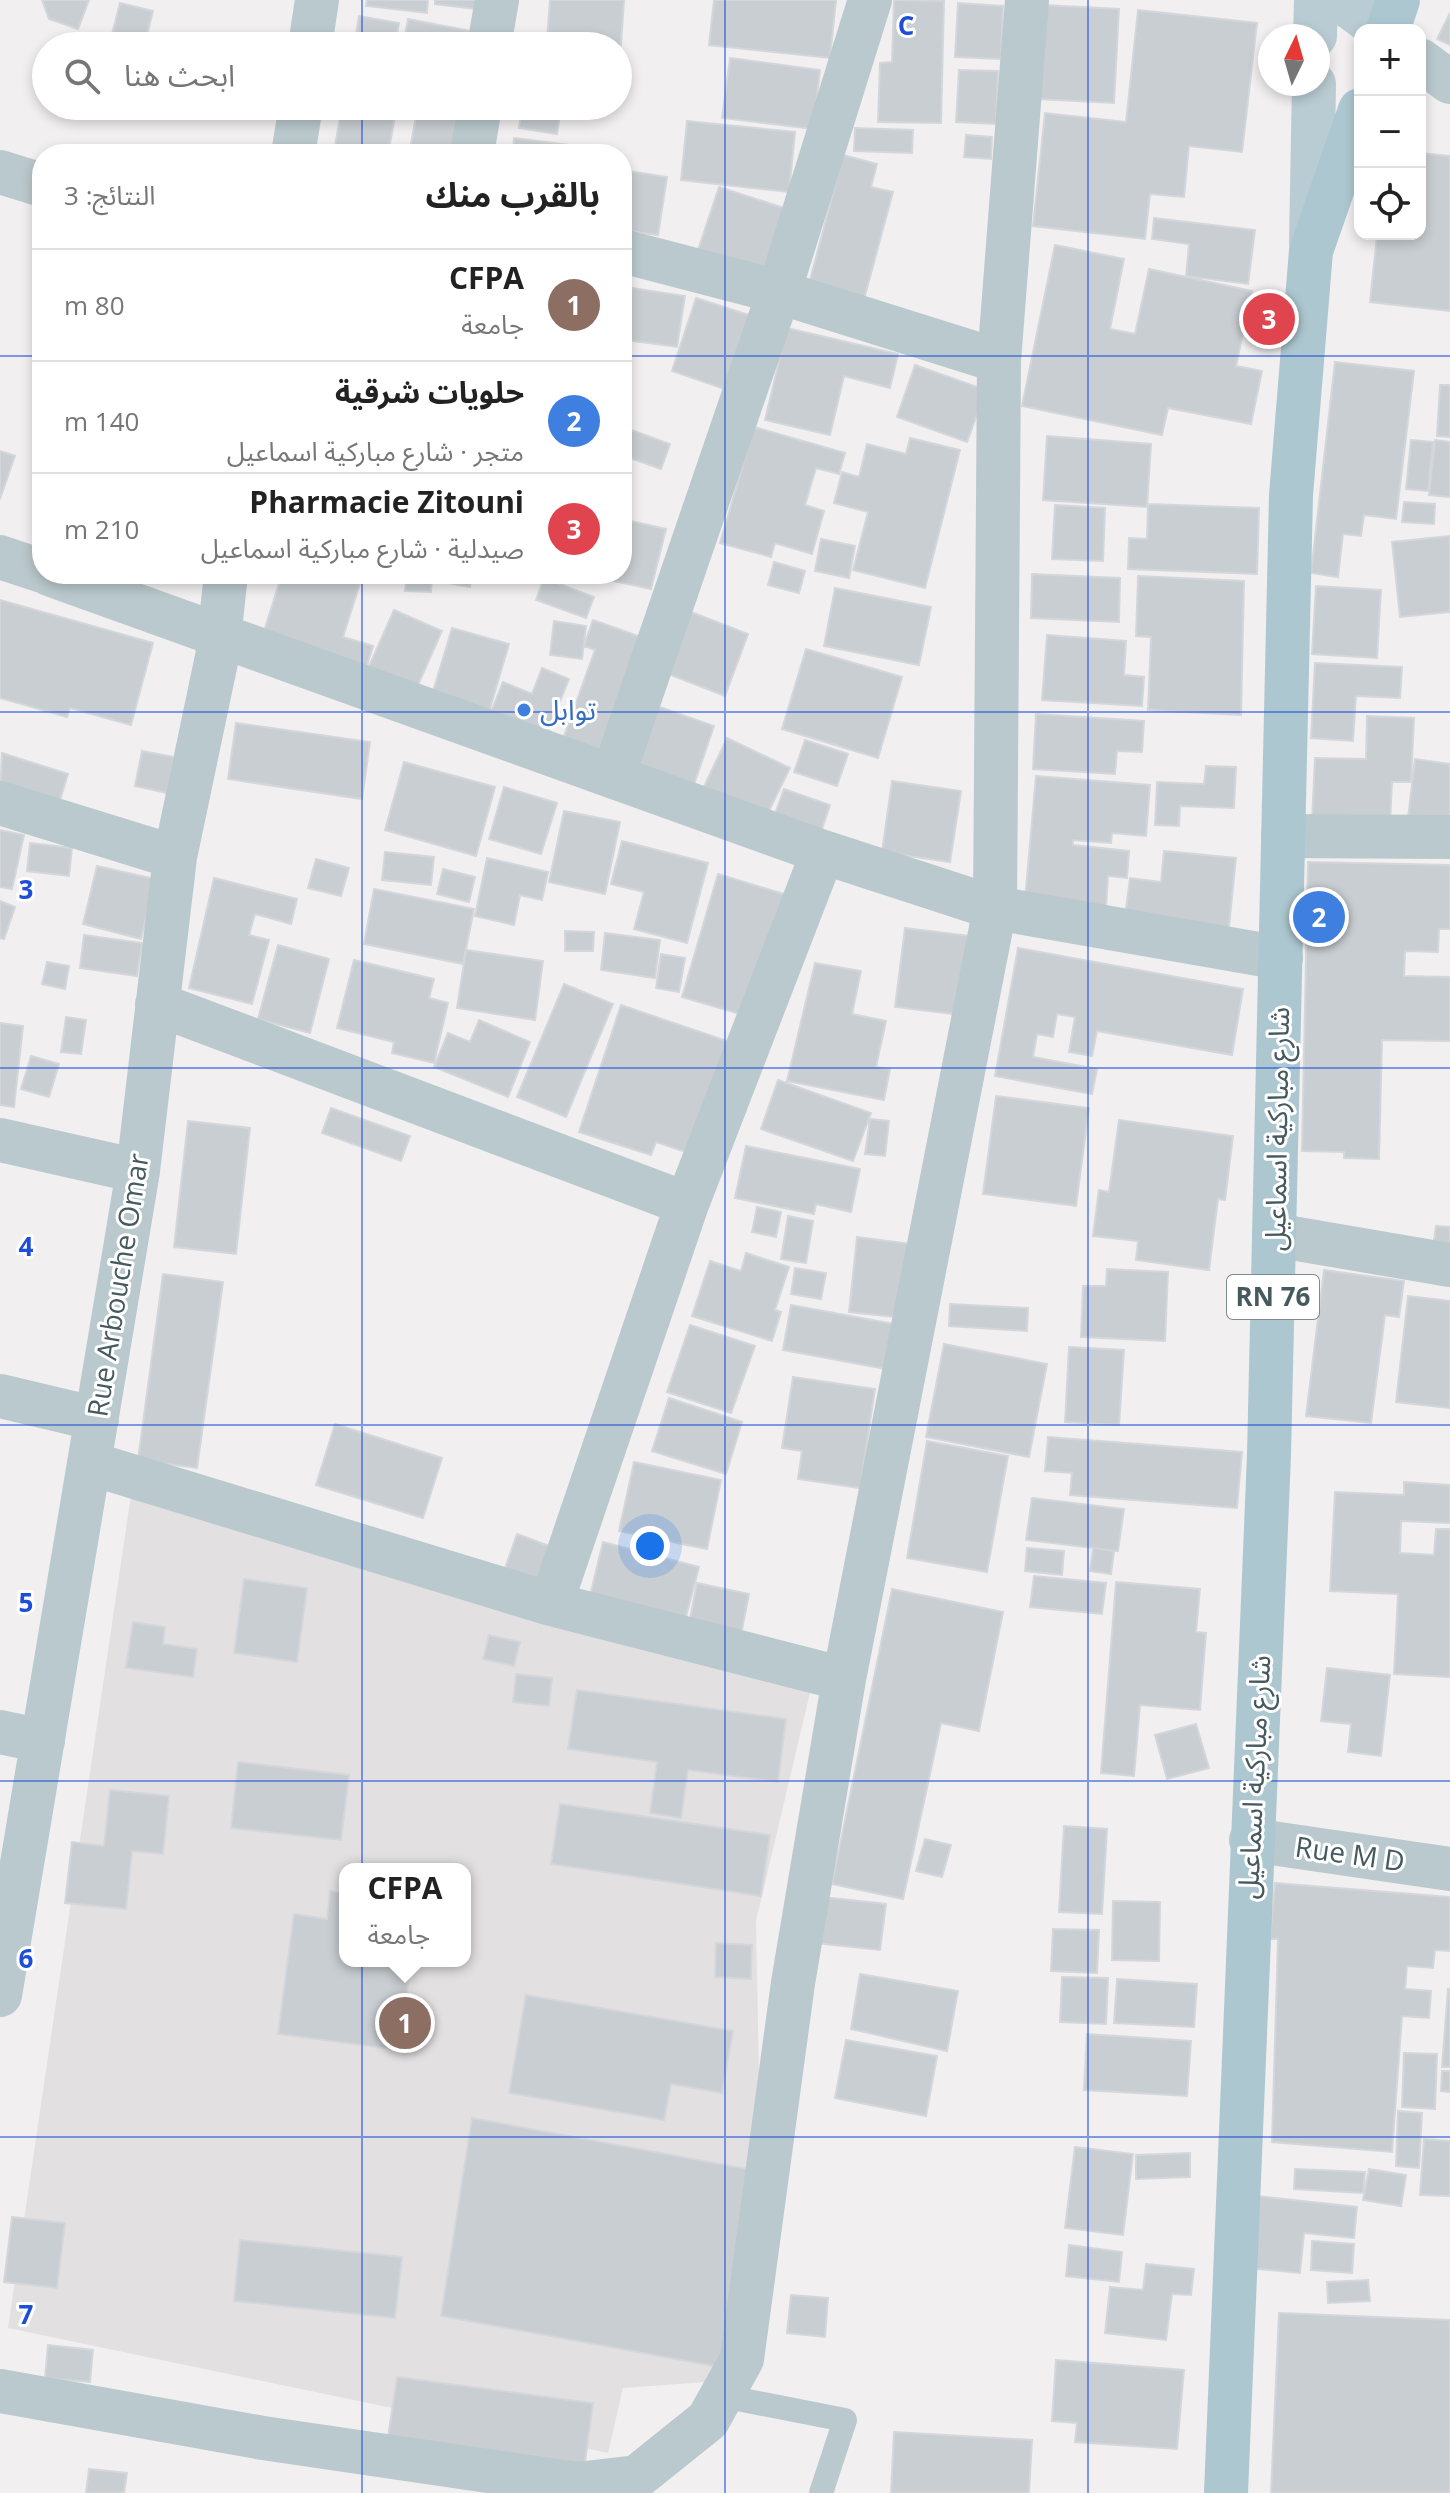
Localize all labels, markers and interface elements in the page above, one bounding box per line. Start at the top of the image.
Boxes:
text: C [898,7,914,43]
north arrow [1258,24,1330,96]
map controls [1354,24,1426,240]
button: + [1354,24,1426,96]
search box [32,32,632,120]
icon: search [60,54,104,98]
text: ابحث هنا [124,54,235,95]
button: − [1354,96,1426,168]
button: locate [1354,168,1426,240]
text: بالقرب منك [425,171,600,217]
text: النتائج: 3 [64,177,155,213]
text: CFPA [449,257,524,298]
text: 80 m [64,287,125,323]
text: 1 [567,287,581,323]
pin: 3 [1243,289,1295,349]
text: جامعة [461,306,524,342]
text: حلويات شرقية [335,371,524,412]
text: 140 m [64,403,139,439]
text: 2 [567,403,581,439]
text: متجر · شارع مباركية اسماعيل [227,433,524,469]
text: Pharmacie Zitouni [249,481,524,522]
text: 210 m [64,511,139,547]
text: 3 [567,511,581,547]
text: صيدلية · شارع مباركية اسماعيل [201,530,524,566]
place label: توابل [540,690,596,728]
marker: توابل [515,701,533,719]
text: 3 [19,871,33,907]
pin: 2 [1293,887,1345,947]
street label: شارع مباركية اسماعيل [1255,1007,1300,1251]
street label: Rue Arbouche Omar [77,1150,157,1419]
text: 4 [19,1228,34,1264]
road number: RN 76 [1227,1275,1319,1319]
your location [630,1526,670,1566]
text: 5 [19,1584,33,1620]
street label: شارع مباركية اسماعيل [1228,1654,1281,1900]
street label: Rue M D [1293,1827,1407,1879]
popup [339,1863,471,1967]
text: CFPA [367,1867,443,1908]
text: جامعة [367,1916,430,1952]
text: 6 [19,1940,34,1976]
pin: 1 [379,1993,431,2053]
text: 7 [19,2296,34,2332]

